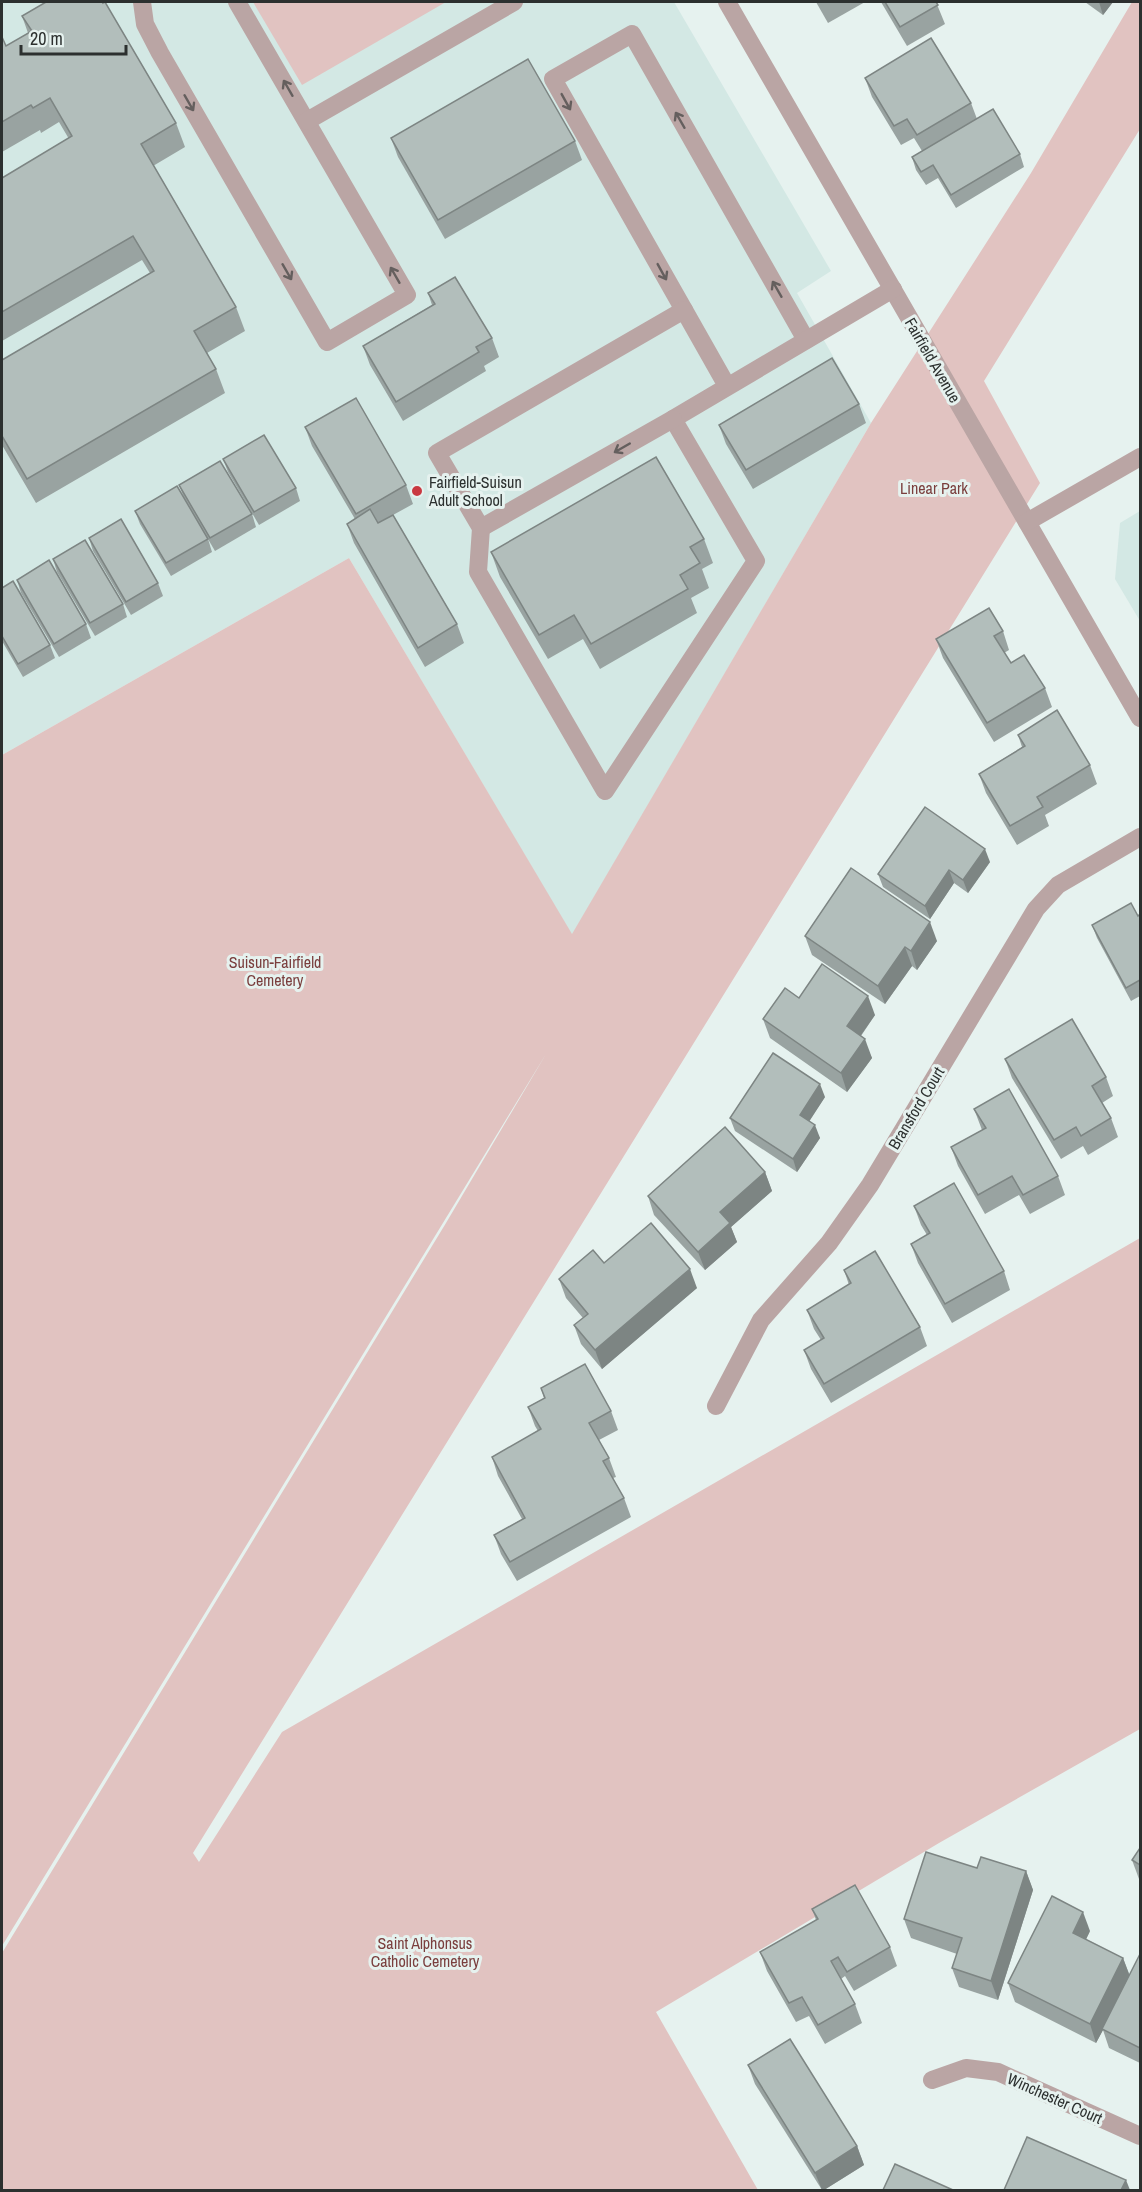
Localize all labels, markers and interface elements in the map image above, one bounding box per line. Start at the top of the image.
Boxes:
scale bar [21,18,126,56]
text: 20 m [30,26,63,51]
one-way arrow [282,80,294,97]
one-way arrow [561,93,573,110]
one-way arrow [184,95,196,112]
one-way arrow [674,111,686,128]
one-way arrow [656,263,668,280]
one-way arrow [281,264,293,281]
one-way arrow [389,267,401,284]
one-way arrow [771,281,783,298]
street label: Fairfield Avenue [900,313,966,407]
one-way arrow [614,442,631,454]
place label: Fairfield-Suisun Adult School [428,471,522,511]
park label: Linear Park [900,477,968,499]
marker: Fairfield-Suisun Adult School [410,484,424,498]
park label: Suisun-Fairfield Cemetery [229,951,321,991]
street label: Bransford Court [883,1062,949,1153]
park label: Saint Alphonsus Catholic Cemetery [371,1932,480,1972]
street label: Winchester Court [1004,2067,1106,2129]

